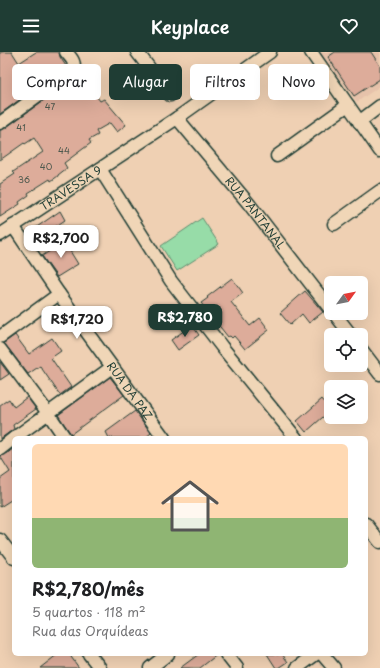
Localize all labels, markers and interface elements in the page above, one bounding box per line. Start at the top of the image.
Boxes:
text: Keyplace [151,13,229,40]
icon: menu [20,15,42,37]
icon: heart [338,15,360,37]
chip: Comprar [12,64,101,100]
chip: Alugar [109,64,182,100]
chip: Filtros [190,64,260,100]
chip: Novo [268,64,329,100]
house number: 47 [45,99,55,113]
house number: 41 [16,120,26,134]
house number: 44 [58,143,70,157]
house number: 40 [40,159,53,173]
street label: TRAVESSA 9 [36,161,105,214]
house number: 36 [18,172,30,186]
street label: RUA PANTANAL [221,173,290,253]
pin: R$2,700 [24,225,98,259]
text: R$2,700 [33,228,89,247]
north arrow [324,276,368,320]
map controls [324,276,368,424]
pin: R$2,780 [148,304,222,338]
pin: R$1,720 [40,306,114,340]
text: R$2,780 [157,307,213,326]
text: R$1,720 [50,309,104,328]
button: locate [324,328,368,372]
street label: RUA DA PAZ [103,358,157,423]
button: layers [324,380,368,424]
icon: home [154,470,226,542]
text: R$2,780/mês [32,576,144,602]
text: 5 quartos · 118 m² [32,602,146,621]
text: Rua das Orquídeas [32,621,148,640]

